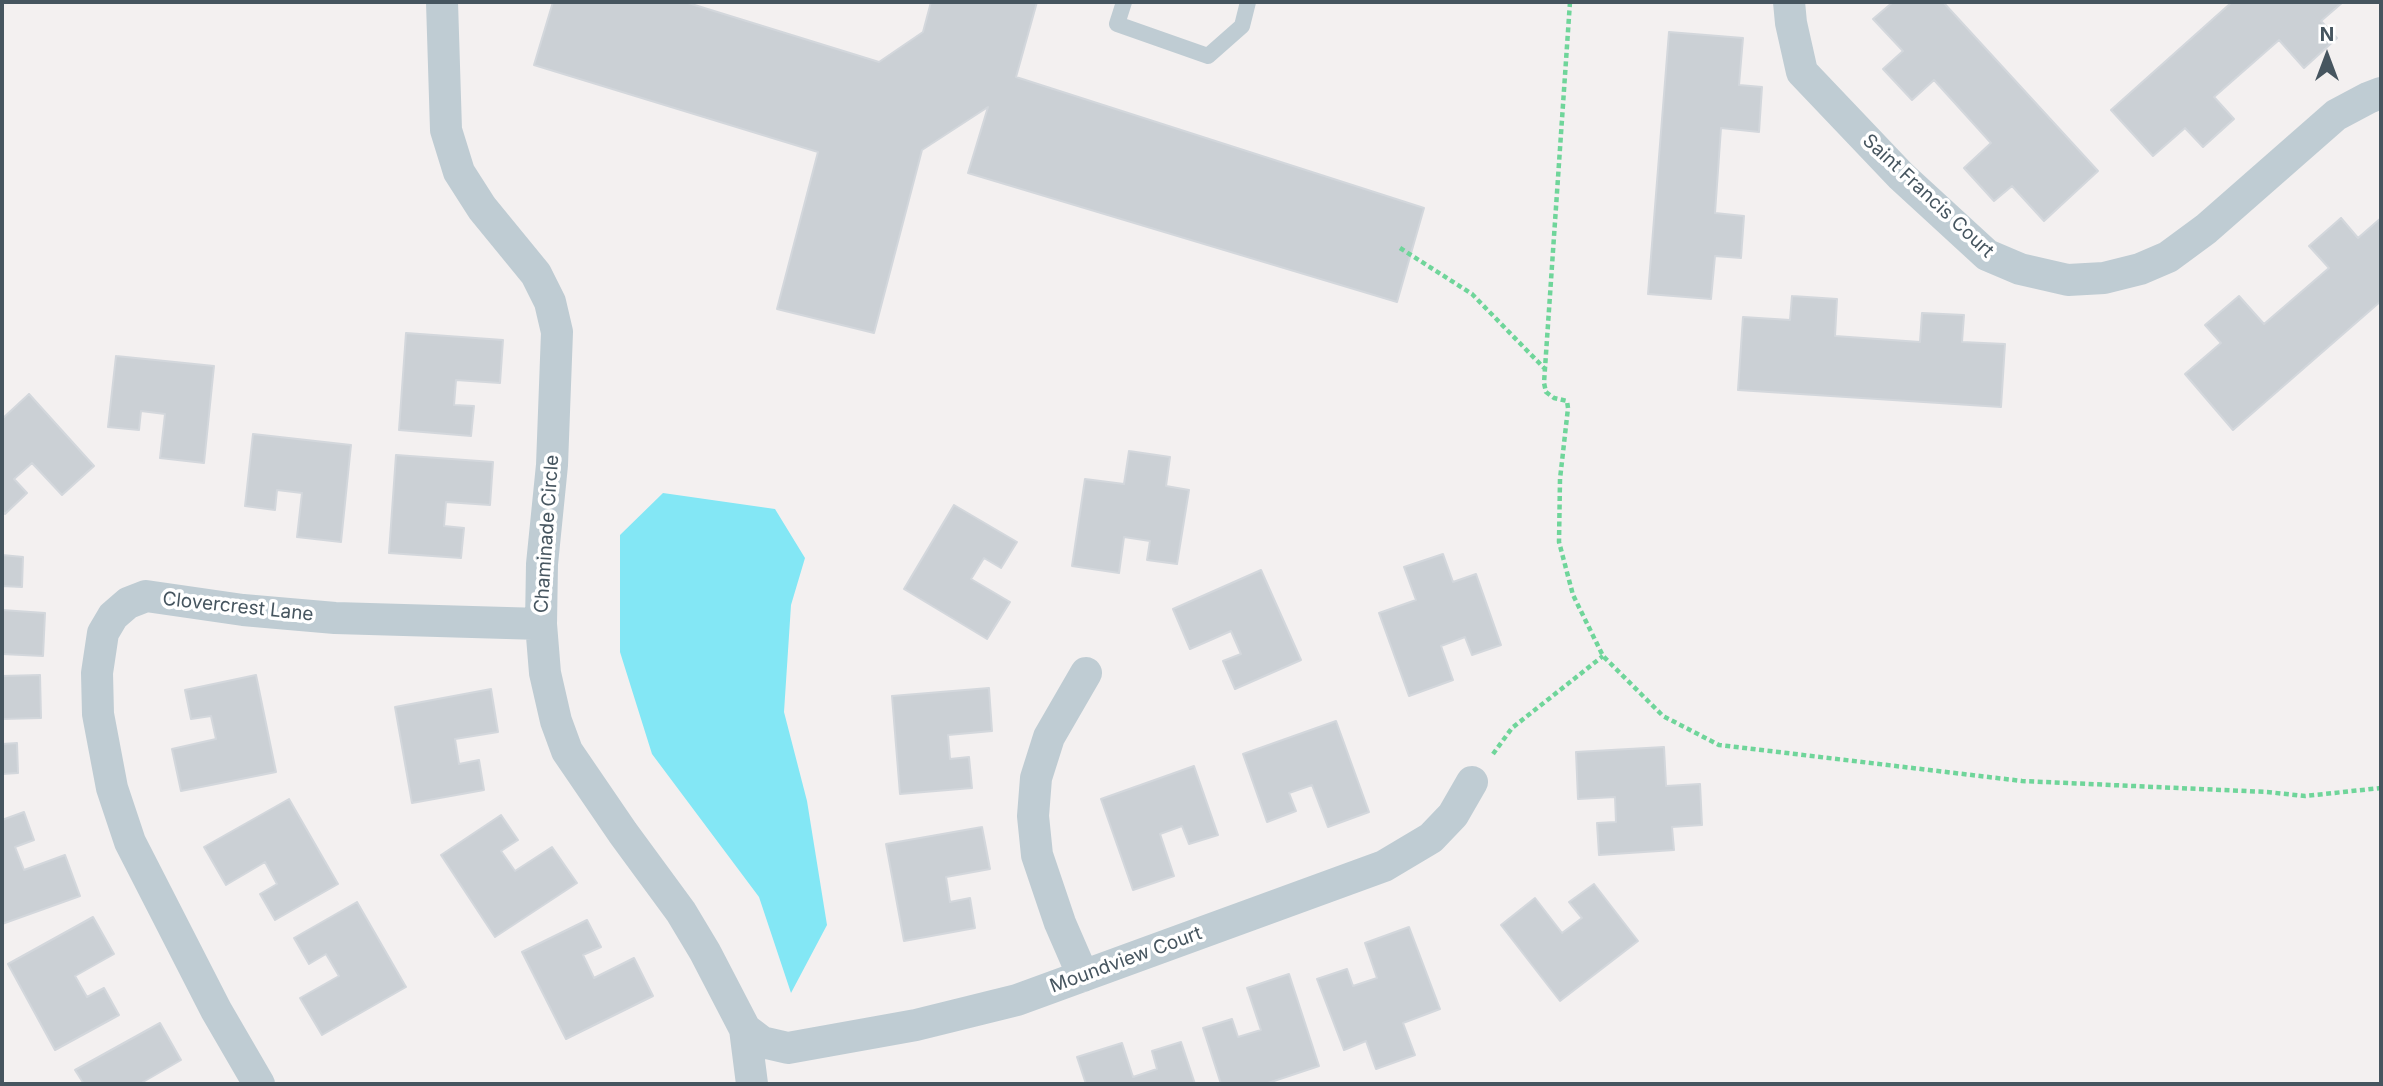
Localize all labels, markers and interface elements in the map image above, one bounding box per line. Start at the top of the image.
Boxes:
north arrow [2292,21,2362,91]
text: N [2320,23,2334,46]
street label: Saint Francis Court [1858,129,1998,263]
street label: Chaminade Circle [530,454,564,614]
street label: Clovercrest Lane [161,588,315,626]
street label: Moundview Court [1047,922,1205,998]

